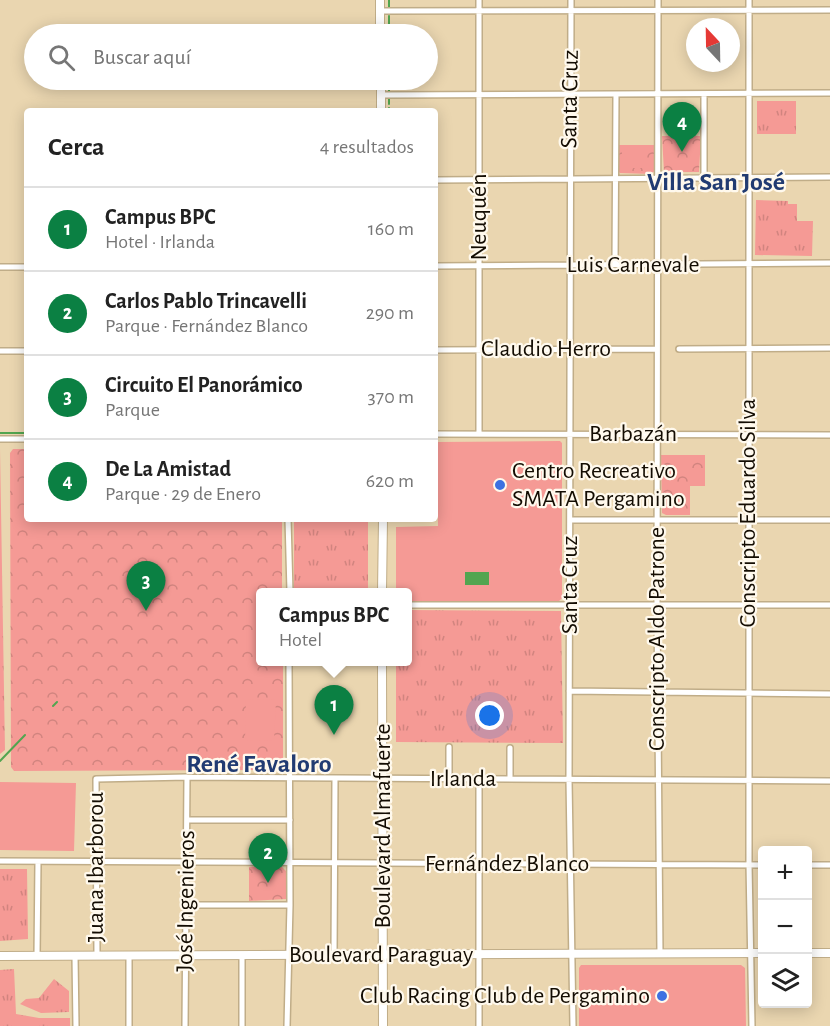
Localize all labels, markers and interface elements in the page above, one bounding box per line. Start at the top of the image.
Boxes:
north arrow [686,18,740,72]
search box [24,24,438,90]
icon: search [45,41,78,74]
text: Buscar aquí [93,46,191,68]
street label: Santa Cruz [557,49,583,149]
pin: 4 [662,102,702,152]
text: Cerca [48,134,105,160]
text: 4 resultados [320,137,414,157]
district label: Villa San José [647,169,785,195]
street label: Neuquén [467,173,491,261]
text: Campus BPC [105,206,216,228]
text: 1 [64,219,71,239]
text: 160 m [368,219,414,239]
text: Hotel · Irlanda [105,232,215,252]
street label: Luis Carnevale [566,253,700,277]
text: Carlos Pablo Trincavelli [105,290,307,312]
text: 2 [63,303,72,323]
text: 290 m [366,303,414,323]
text: Parque · Fernández Blanco [105,316,308,336]
street label: Claudio Herro [481,337,611,361]
text: Circuito El Panorámico [105,374,303,396]
text: 3 [63,387,72,407]
text: 370 m [368,387,414,407]
street label: Conscripto Eduardo Silva [736,399,760,627]
text: Parque [105,400,160,420]
street label: Barbazán [589,422,677,446]
text: De La Amistad [105,458,231,480]
place label: Centro Recreativo SMATA Pergamino [512,459,685,511]
text: 4 [62,471,73,491]
text: 620 m [366,471,414,491]
marker: Centro Recreativo SMATA Pergamino [493,478,507,492]
text: Parque · 29 de Enero [105,484,261,504]
street label: Conscripto Aldo Patrone [645,527,669,751]
street label: Santa Cruz [558,536,582,634]
pin: 3 [126,562,166,611]
popup [256,588,412,666]
text: Campus BPC [279,604,389,626]
text: Hotel [279,630,322,650]
pin: 1 [314,686,354,735]
your location [475,701,504,730]
street label: Boulevard Almafuerte [371,724,395,928]
district label: René Favaloro [186,751,332,777]
street label: Irlanda [430,767,496,791]
street label: Juana Ibarborou [84,792,108,942]
street label: José Ingenieros [173,830,199,972]
pin: 2 [248,834,288,883]
map controls [758,846,812,1008]
button: + [758,846,812,900]
street label: Fernández Blanco [425,852,589,876]
button: − [758,900,812,954]
street label: Boulevard Paraguay [289,943,473,967]
button: layers [758,954,812,1008]
place label: Club Racing Club de Pergamino [360,984,650,1008]
marker: Club Racing Club de Pergamino [655,989,669,1003]

